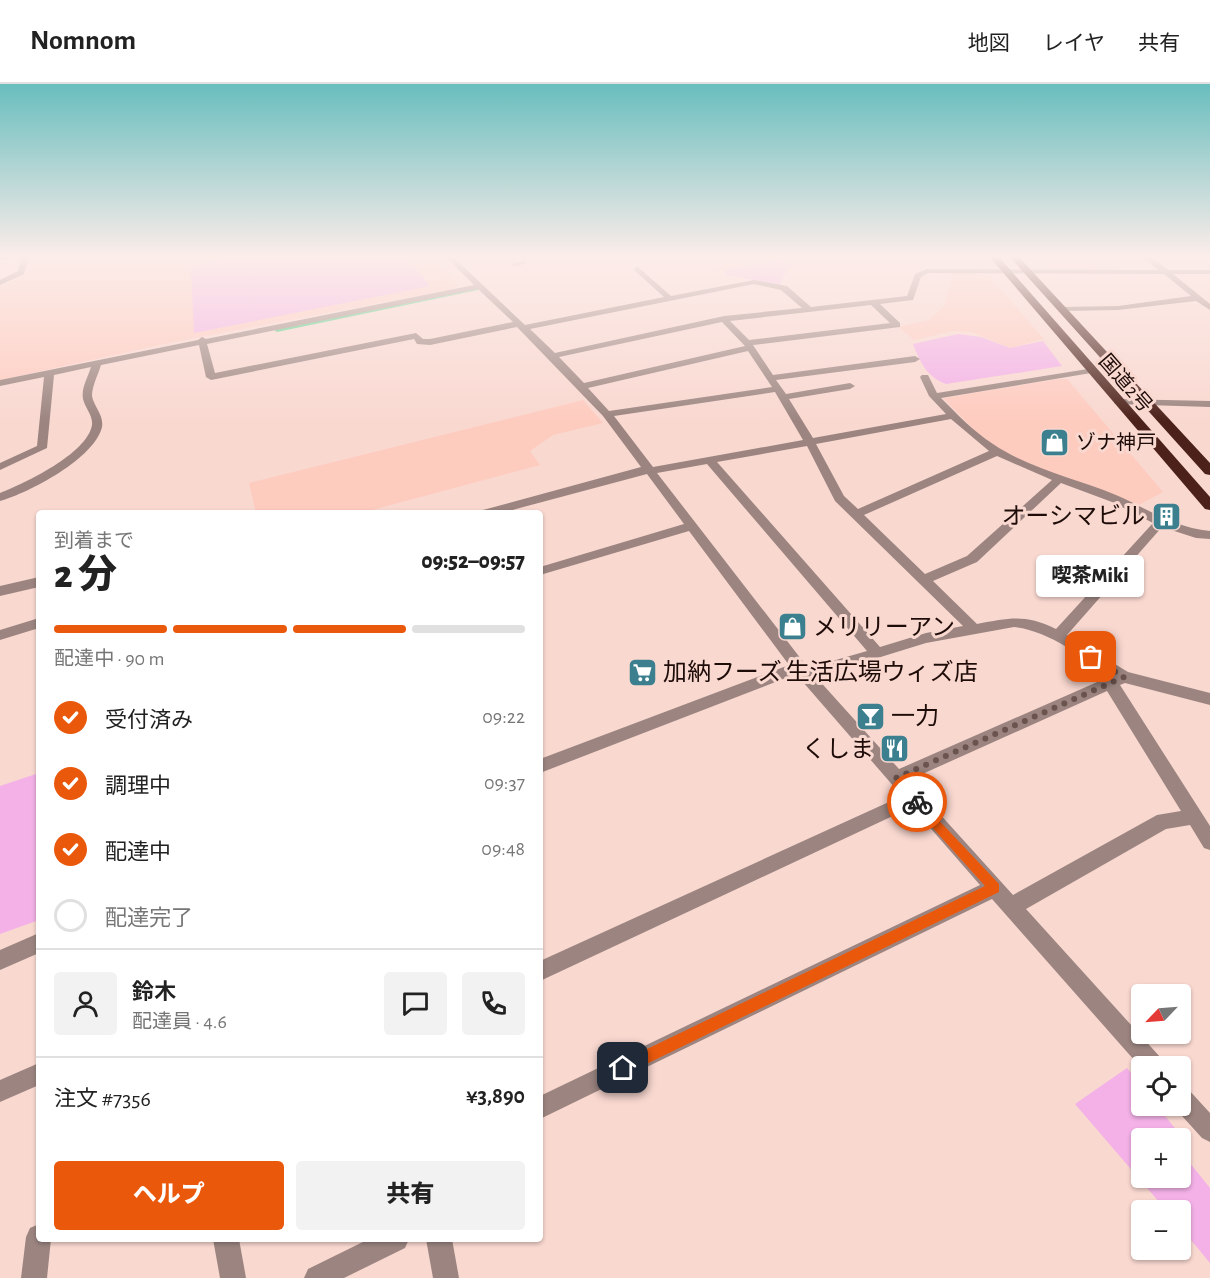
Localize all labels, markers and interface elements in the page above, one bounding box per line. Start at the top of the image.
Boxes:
text: Nomnom [30,27,136,55]
text: 地図 [968,33,1010,54]
text: レイヤ [1043,33,1105,54]
text: 共有 [1138,33,1180,54]
street label: 国道2号 [1095,350,1156,416]
shop icon: ゾナ神戸 [1039,426,1071,458]
place label: ゾナ神戸 [1076,431,1156,453]
building icon: オーシマビル [1150,500,1182,532]
place label: オーシマビル [1001,504,1145,529]
text: 到着まで [54,531,134,551]
text: 09:52–09:57 [421,550,525,572]
callout: 喫茶Miki [1037,555,1145,597]
text: 2 分 [54,556,117,595]
text: 喫茶Miki [1051,566,1129,586]
shop icon: メリリーアン [776,611,808,643]
place label: メリリーアン [813,616,955,640]
pin [1065,631,1116,682]
icon: bag [1074,640,1107,673]
text: 配達中 · 90 m [54,649,164,669]
supermarket icon: 加納フーズ 生活広場ウィズ店 [626,656,658,688]
place label: 加納フーズ 生活広場ウィズ店 [663,659,978,685]
bar icon: 一力 [854,700,886,732]
icon: check [54,701,87,734]
place label: 一力 [891,703,939,729]
text: 09:22 [482,707,525,727]
text: 受付済み [105,709,193,731]
restaurant icon: くしま [879,733,911,765]
place label: くしま [802,737,874,762]
icon: check [54,767,87,800]
courier [887,772,947,832]
text: 09:37 [484,773,525,793]
text: 調理中 [105,775,171,797]
icon: bike [901,786,934,819]
icon: check [54,833,87,866]
text: 09:48 [481,839,525,859]
text: 配達中 [105,841,171,863]
text: 配達完了 [105,907,193,929]
button: person [54,972,117,1035]
button: chat [384,972,447,1035]
button: phone [462,972,525,1035]
text: 鈴木 [132,981,176,1003]
north arrow [1131,984,1191,1044]
map controls [1131,984,1191,1260]
text: 配達員 · 4.6 [132,1012,227,1032]
pin [597,1042,648,1093]
icon: home [606,1051,639,1084]
button: locate [1131,1056,1191,1116]
text: ¥3,890 [466,1085,525,1107]
text: 注文 #7356 [54,1088,151,1110]
button: + [1131,1128,1191,1188]
button: ヘルプ [54,1161,284,1230]
button: 共有 [296,1161,525,1230]
button: − [1131,1200,1191,1260]

